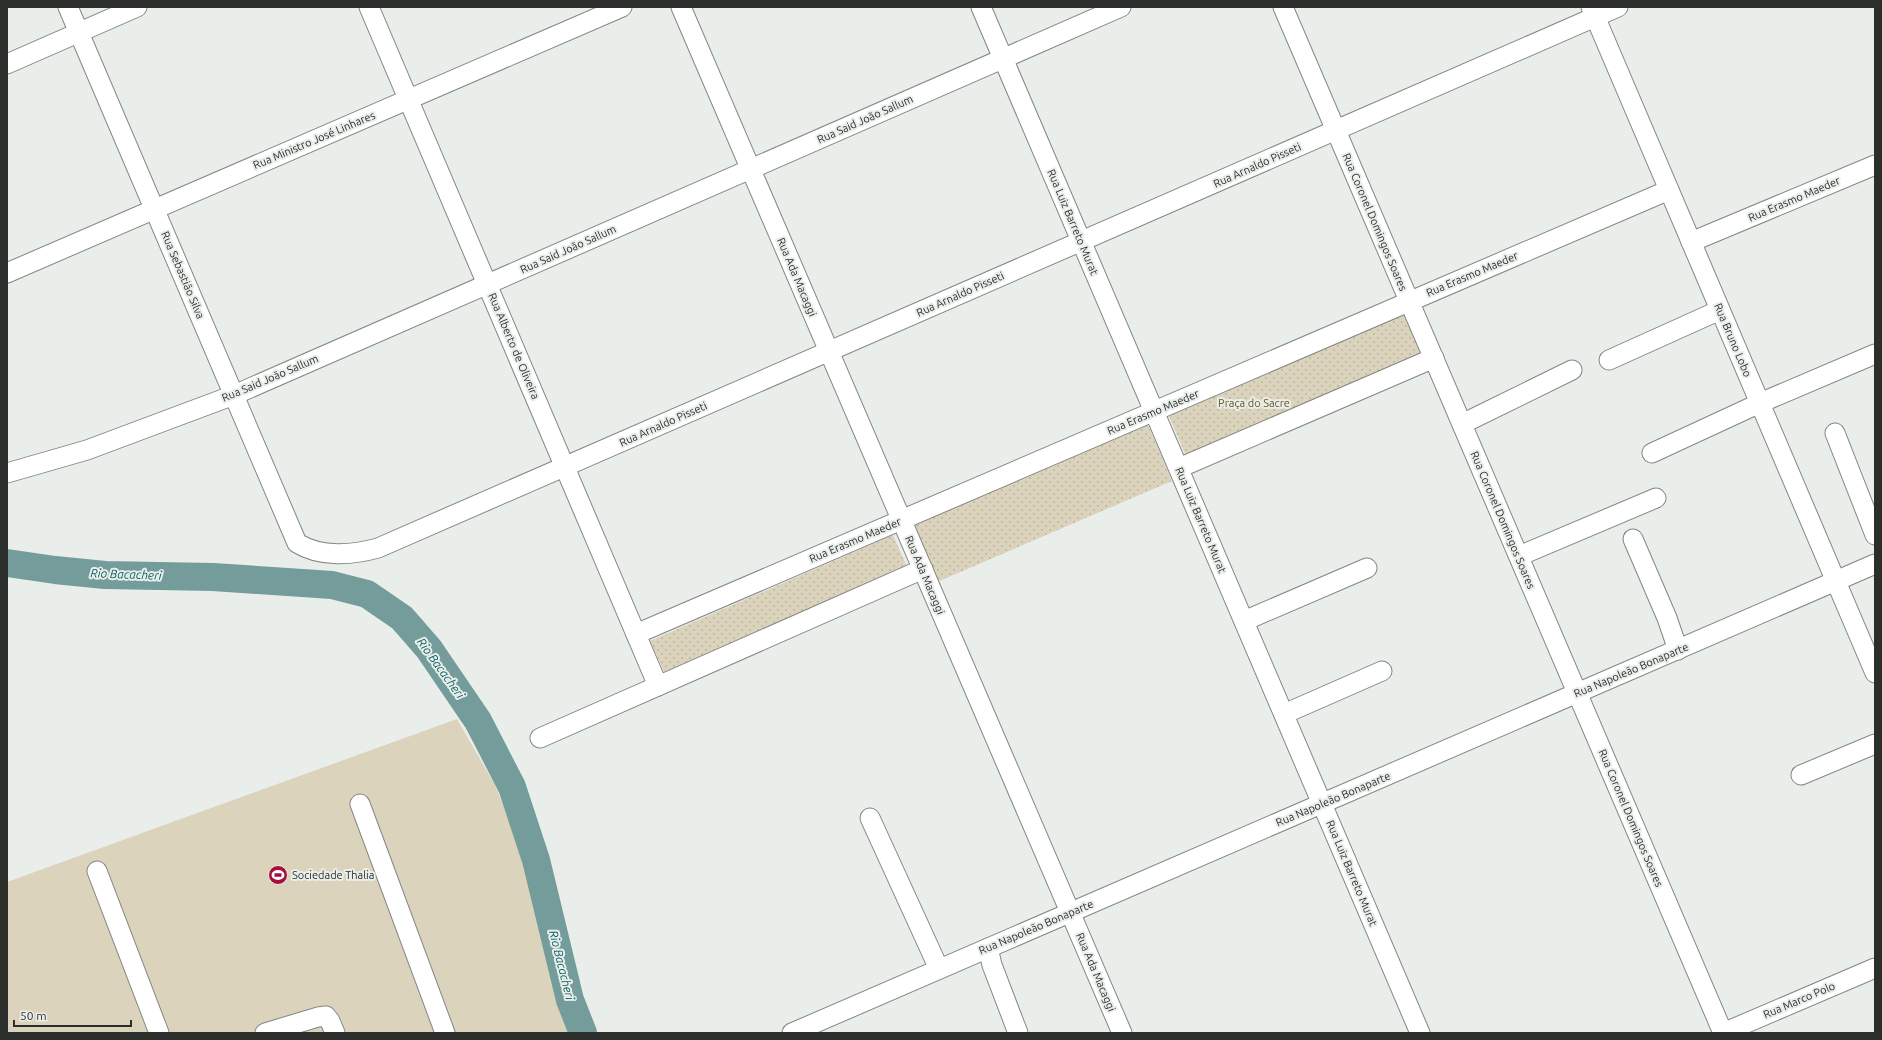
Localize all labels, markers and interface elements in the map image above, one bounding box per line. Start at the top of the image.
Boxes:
street label: Rua Said João Sallum [815,92,915,146]
street label: Rua Ministro José Linhares [251,109,377,171]
street label: Rua Arnaldo Pisseti [1211,140,1303,190]
street label: Rua Coronel Domingos Soares [1340,151,1410,293]
street label: Rua Luiz Barreto Murat [1045,167,1101,277]
street label: Rua Erasmo Maeder [1746,174,1842,224]
street label: Rua Said João Sallum [518,222,618,276]
street label: Rua Sebastião Silva [159,229,207,321]
street label: Rua Ada Macaggi [775,236,819,318]
street label: Rua Erasmo Maeder [1424,249,1520,299]
street label: Rua Arnaldo Pisseti [914,269,1006,319]
street label: Rua Alberto de Oliveira [486,291,542,401]
street label: Rua Bruno Lobo [1712,301,1754,379]
street label: Rua Said João Sallum [220,352,320,404]
street label: Rua Erasmo Maeder [1105,387,1201,437]
park label: Praça do Sacre [1218,397,1290,409]
street label: Rua Arnaldo Pisseti [617,399,709,449]
street label: Rua Coronel Domingos Soares [1468,449,1538,591]
street label: Rua Luiz Barreto Murat [1173,465,1229,575]
street label: Rua Erasmo Maeder [807,515,903,565]
street label: Rua Ada Macaggi [903,534,947,616]
water label: Rio Bacacheri [90,566,163,582]
water label: Rio Bacacheri [415,635,468,701]
street label: Rua Napoleão Bonaparte [1572,640,1690,700]
street label: Rua Coronel Domingos Soares [1596,747,1666,889]
street label: Rua Napoleão Bonaparte [1274,769,1392,829]
street label: Rua Luiz Barreto Murat [1324,818,1380,928]
sports icon: Sociedade Thalia [267,864,289,886]
place label: Sociedade Thalia [292,869,374,881]
street label: Rua Napoleão Bonaparte [977,897,1095,957]
water label: Rio Bacacheri [547,929,577,1002]
street label: Rua Ada Macaggi [1074,931,1118,1013]
street label: Rua Marco Polo [1761,979,1837,1021]
scale bar [14,1002,131,1028]
text: 50 m [20,1009,47,1022]

